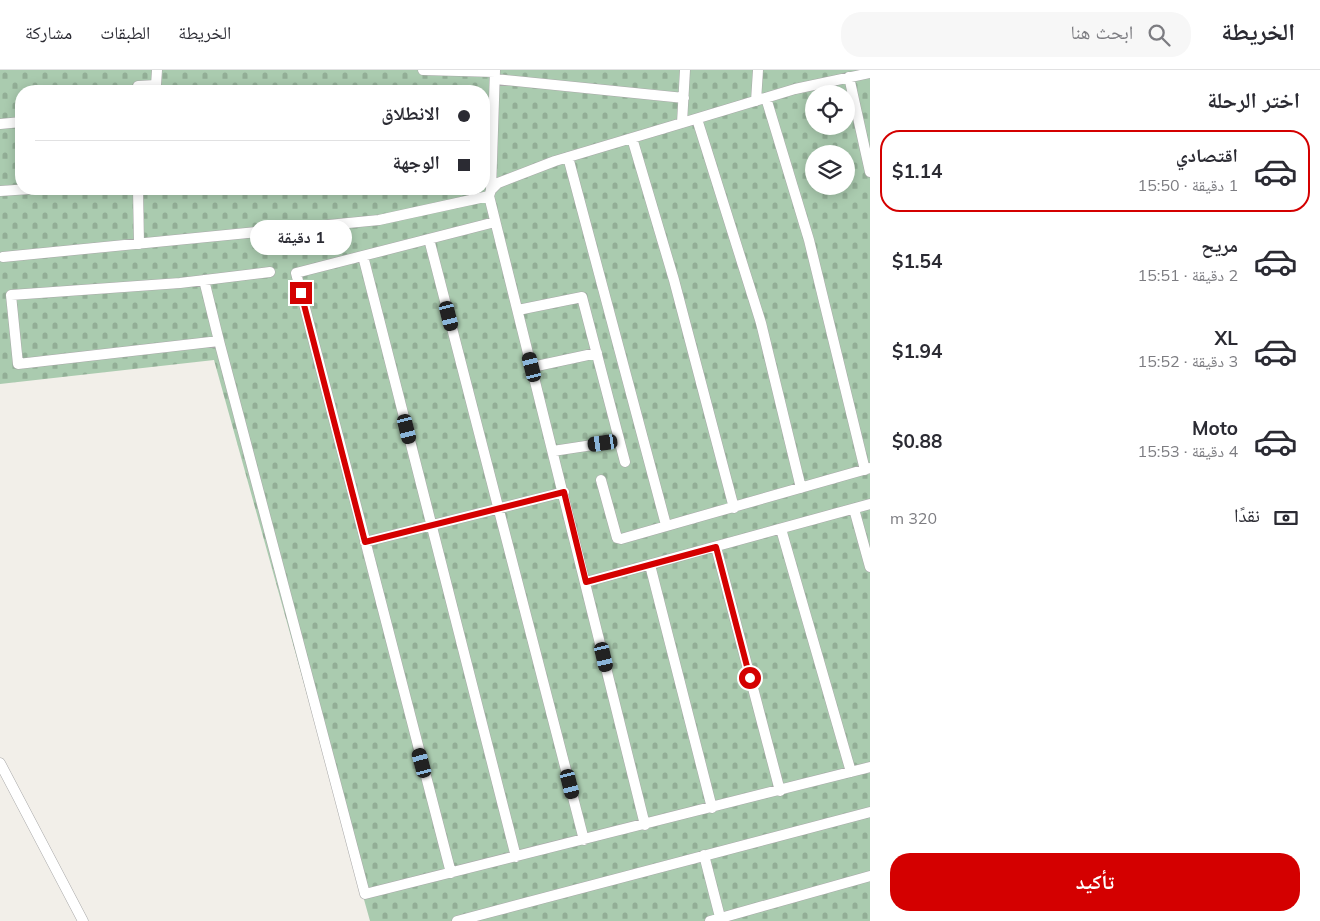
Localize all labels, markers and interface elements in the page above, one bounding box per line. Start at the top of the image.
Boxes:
search box [841,12,1191,57]
text: الخريطة [1221,16,1295,46]
text: ابحث هنا [1070,20,1133,44]
text: مشاركة [25,21,72,44]
text: الطبقات [100,21,150,44]
text: الخريطة [178,21,231,44]
icon: search [1145,21,1173,49]
map controls [805,85,855,195]
button: locate [805,85,855,135]
text: اختر الرحلة [1207,86,1300,114]
text: الانطلاق [381,101,440,125]
text: اقتصادي [1176,143,1238,167]
button: layers [805,145,855,195]
icon: car [1253,149,1298,194]
text: الوجهة [392,150,440,174]
text: $1.14 [892,159,942,183]
text: 1 دقيقة · 15:50 [1138,175,1238,195]
callout: 1 دقيقة [250,220,352,256]
text: 1 دقيقة [277,227,325,247]
text: مريح [1201,233,1238,257]
icon: car [1253,239,1298,284]
text: $1.54 [892,249,942,273]
text: 2 دقيقة · 15:51 [1138,265,1238,285]
route end [290,282,312,304]
car [438,300,459,332]
text: XL [1215,326,1238,350]
icon: car [1253,329,1298,374]
text: $1.94 [892,339,942,363]
car [521,351,542,383]
text: 3 دقيقة · 15:52 [1138,351,1238,371]
car [396,413,417,445]
text: Moto [1192,416,1238,440]
icon: car [1253,419,1298,464]
text: $0.88 [892,429,942,453]
car [587,433,618,453]
text: 4 دقيقة · 15:53 [1138,441,1238,461]
text: نقدًا [1234,503,1260,527]
icon: cash [1272,504,1300,532]
text: 320 m [890,508,937,528]
car [593,641,614,673]
route start [739,667,761,689]
car [410,747,433,779]
car [559,768,580,800]
button: تأكيد [890,853,1300,911]

